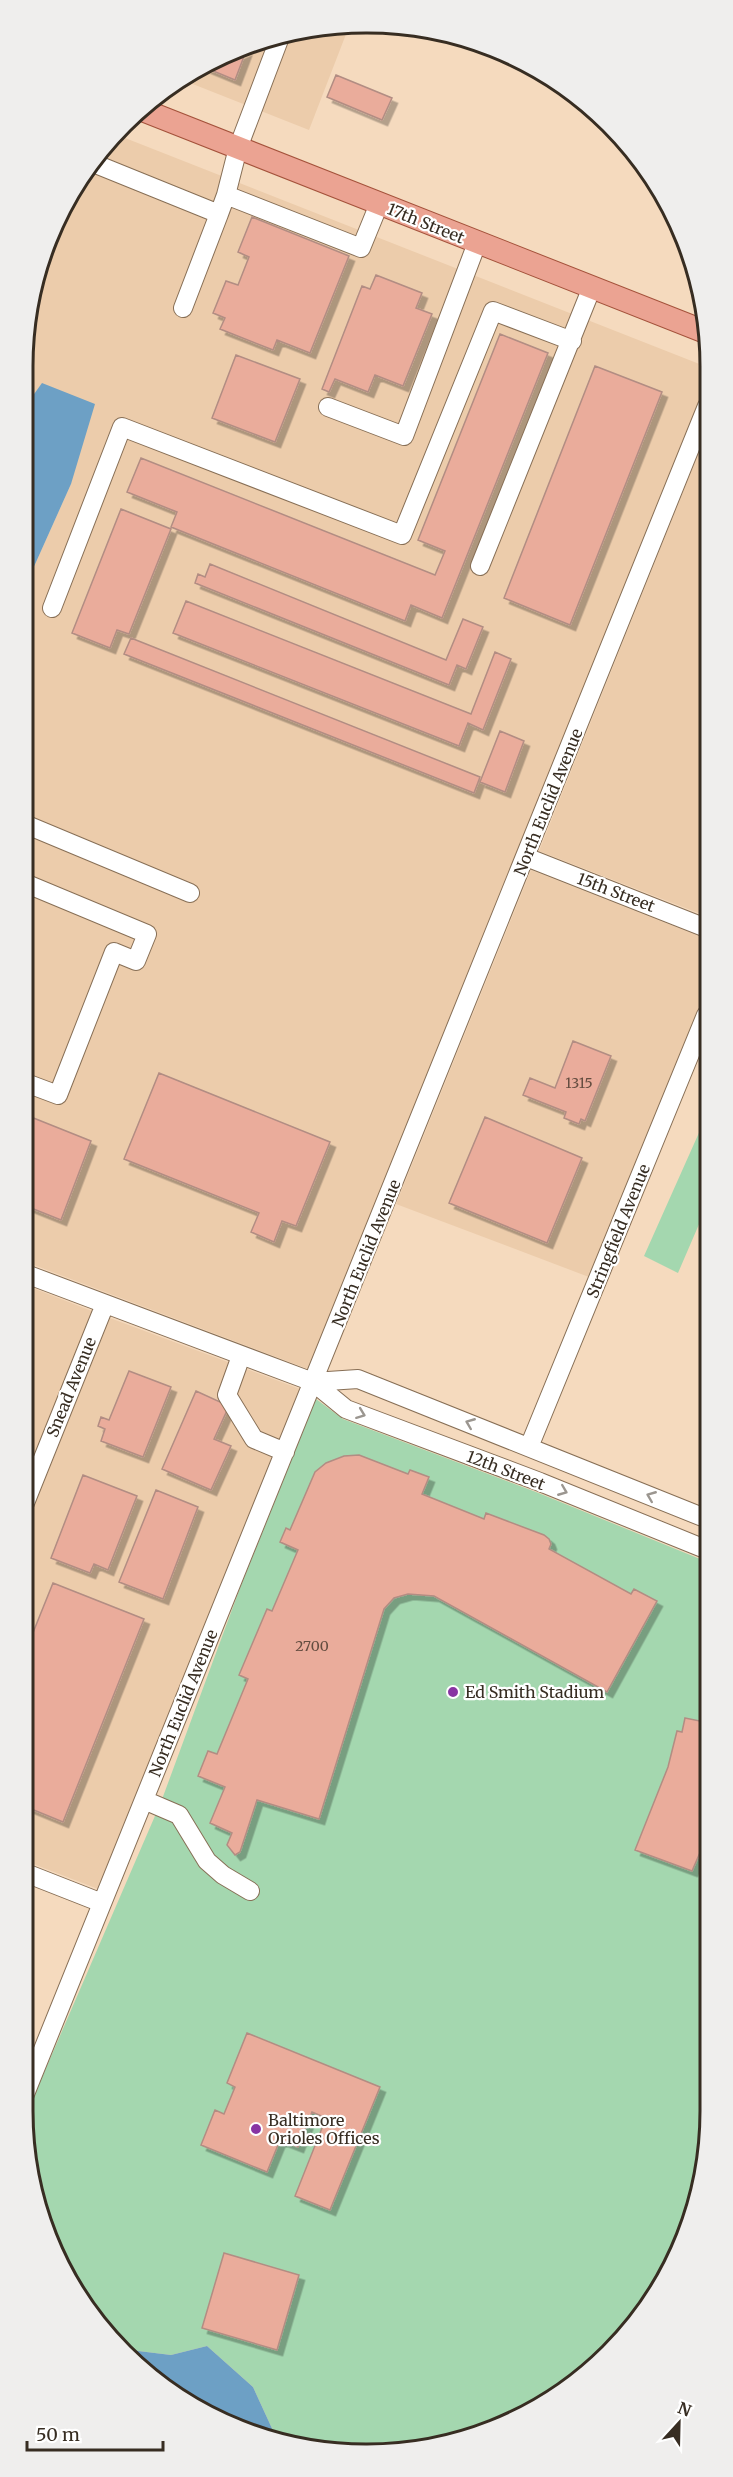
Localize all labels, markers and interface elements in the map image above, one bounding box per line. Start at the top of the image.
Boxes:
street label: 17th Street [384,198,468,248]
street label: North Euclid Avenue [509,726,587,878]
street label: 15th Street [574,868,658,916]
house number: 1315 [565,1074,593,1092]
street label: Stringfield Avenue [582,1161,654,1301]
street label: North Euclid Avenue [327,1177,405,1329]
street label: Snead Avenue [42,1334,100,1440]
one-way arrow [355,1407,366,1420]
one-way arrow [465,1418,476,1431]
street label: 12th Street [464,1446,549,1494]
one-way arrow [557,1484,568,1497]
one-way arrow [646,1491,657,1503]
street label: North Euclid Avenue [144,1627,222,1779]
house number: 2700 [295,1637,329,1655]
place label: Ed Smith Stadium [465,1682,604,1702]
marker: Ed Smith Stadium [446,1685,460,1699]
place label: Baltimore Orioles Offices [268,2110,380,2148]
marker: Baltimore Orioles Offices [249,2122,263,2136]
north arrow [649,2393,709,2453]
text: N [675,2397,695,2421]
scale bar [27,2414,164,2452]
text: 50 m [36,2423,80,2446]

